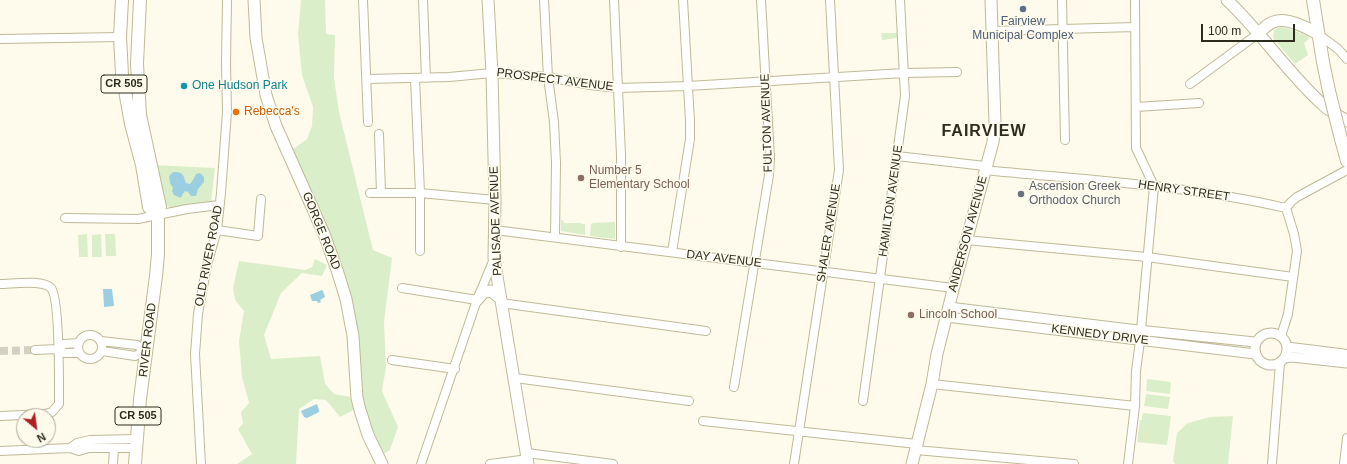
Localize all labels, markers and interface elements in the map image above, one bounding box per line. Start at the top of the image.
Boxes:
marker: Fairview Municipal Complex [1018,4,1028,14]
place label: Fairview Municipal Complex [972,15,1074,43]
scale bar [1203,16,1297,42]
text: 100 m [1208,24,1241,38]
street label: PROSPECT AVENUE [496,66,614,94]
street label: FULTON AVENUE [758,73,776,173]
road number: CR 505 [101,75,147,93]
place label: One Hudson Park [192,79,287,93]
marker: One Hudson Park [179,81,189,91]
place label: Rebecca's [244,105,300,119]
marker: Rebecca's [231,107,241,117]
district label: FAIRVIEW [941,122,1027,142]
street label: HAMILTON AVENUE [876,144,906,258]
place label: Number 5 Elementary School [589,164,690,192]
street label: PALISADE AVENUE [487,166,505,276]
marker: Number 5 Elementary School [576,173,586,183]
street label: ANDERSON AVENUE [946,174,990,294]
street label: HENRY STREET [1137,177,1231,205]
place label: Ascension Greek Orthodox Church [1029,180,1120,208]
street label: SHALER AVENUE [814,183,844,283]
marker: Ascension Greek Orthodox Church [1016,189,1026,199]
street label: GORGE ROAD [299,190,343,272]
street label: OLD RIVER ROAD [192,204,226,308]
street label: DAY AVENUE [686,247,762,271]
street label: RIVER ROAD [136,302,160,378]
place label: Lincoln School [919,308,997,322]
marker: Lincoln School [906,310,916,320]
street label: KENNEDY DRIVE [1050,322,1150,348]
road number: CR 505 [115,407,161,425]
north arrow [16,408,56,448]
text: N [35,430,48,445]

